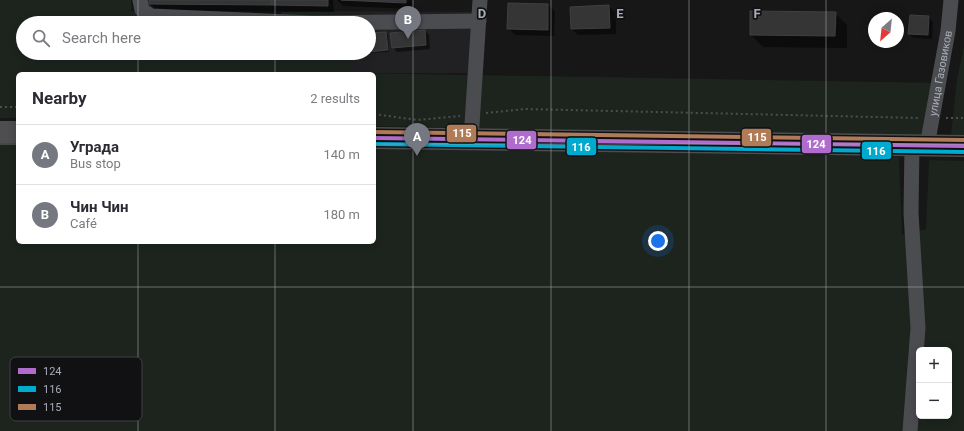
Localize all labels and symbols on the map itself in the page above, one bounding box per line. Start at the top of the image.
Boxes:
pin: B [395,6,421,39]
text: D [478,6,486,21]
text: E [616,6,624,21]
text: F [753,6,761,21]
north arrow [868,12,904,48]
street label: улица Газовиков [927,29,955,117]
pin: A [404,123,430,156]
line badge: 115 [446,124,477,143]
text: 115 [453,127,471,140]
line badge: 115 [741,128,772,147]
line badge: 124 [506,130,537,150]
text: 115 [748,131,766,144]
text: 124 [513,134,532,147]
line badge: 124 [801,134,832,154]
line badge: 116 [566,137,597,156]
text: 124 [807,138,826,151]
text: 116 [572,141,590,154]
line badge: 116 [861,141,892,160]
text: 116 [867,145,885,158]
your location [648,231,668,251]
legend [10,357,142,421]
text: 124 [43,365,62,378]
text: 116 [43,383,62,396]
text: 115 [43,401,62,414]

